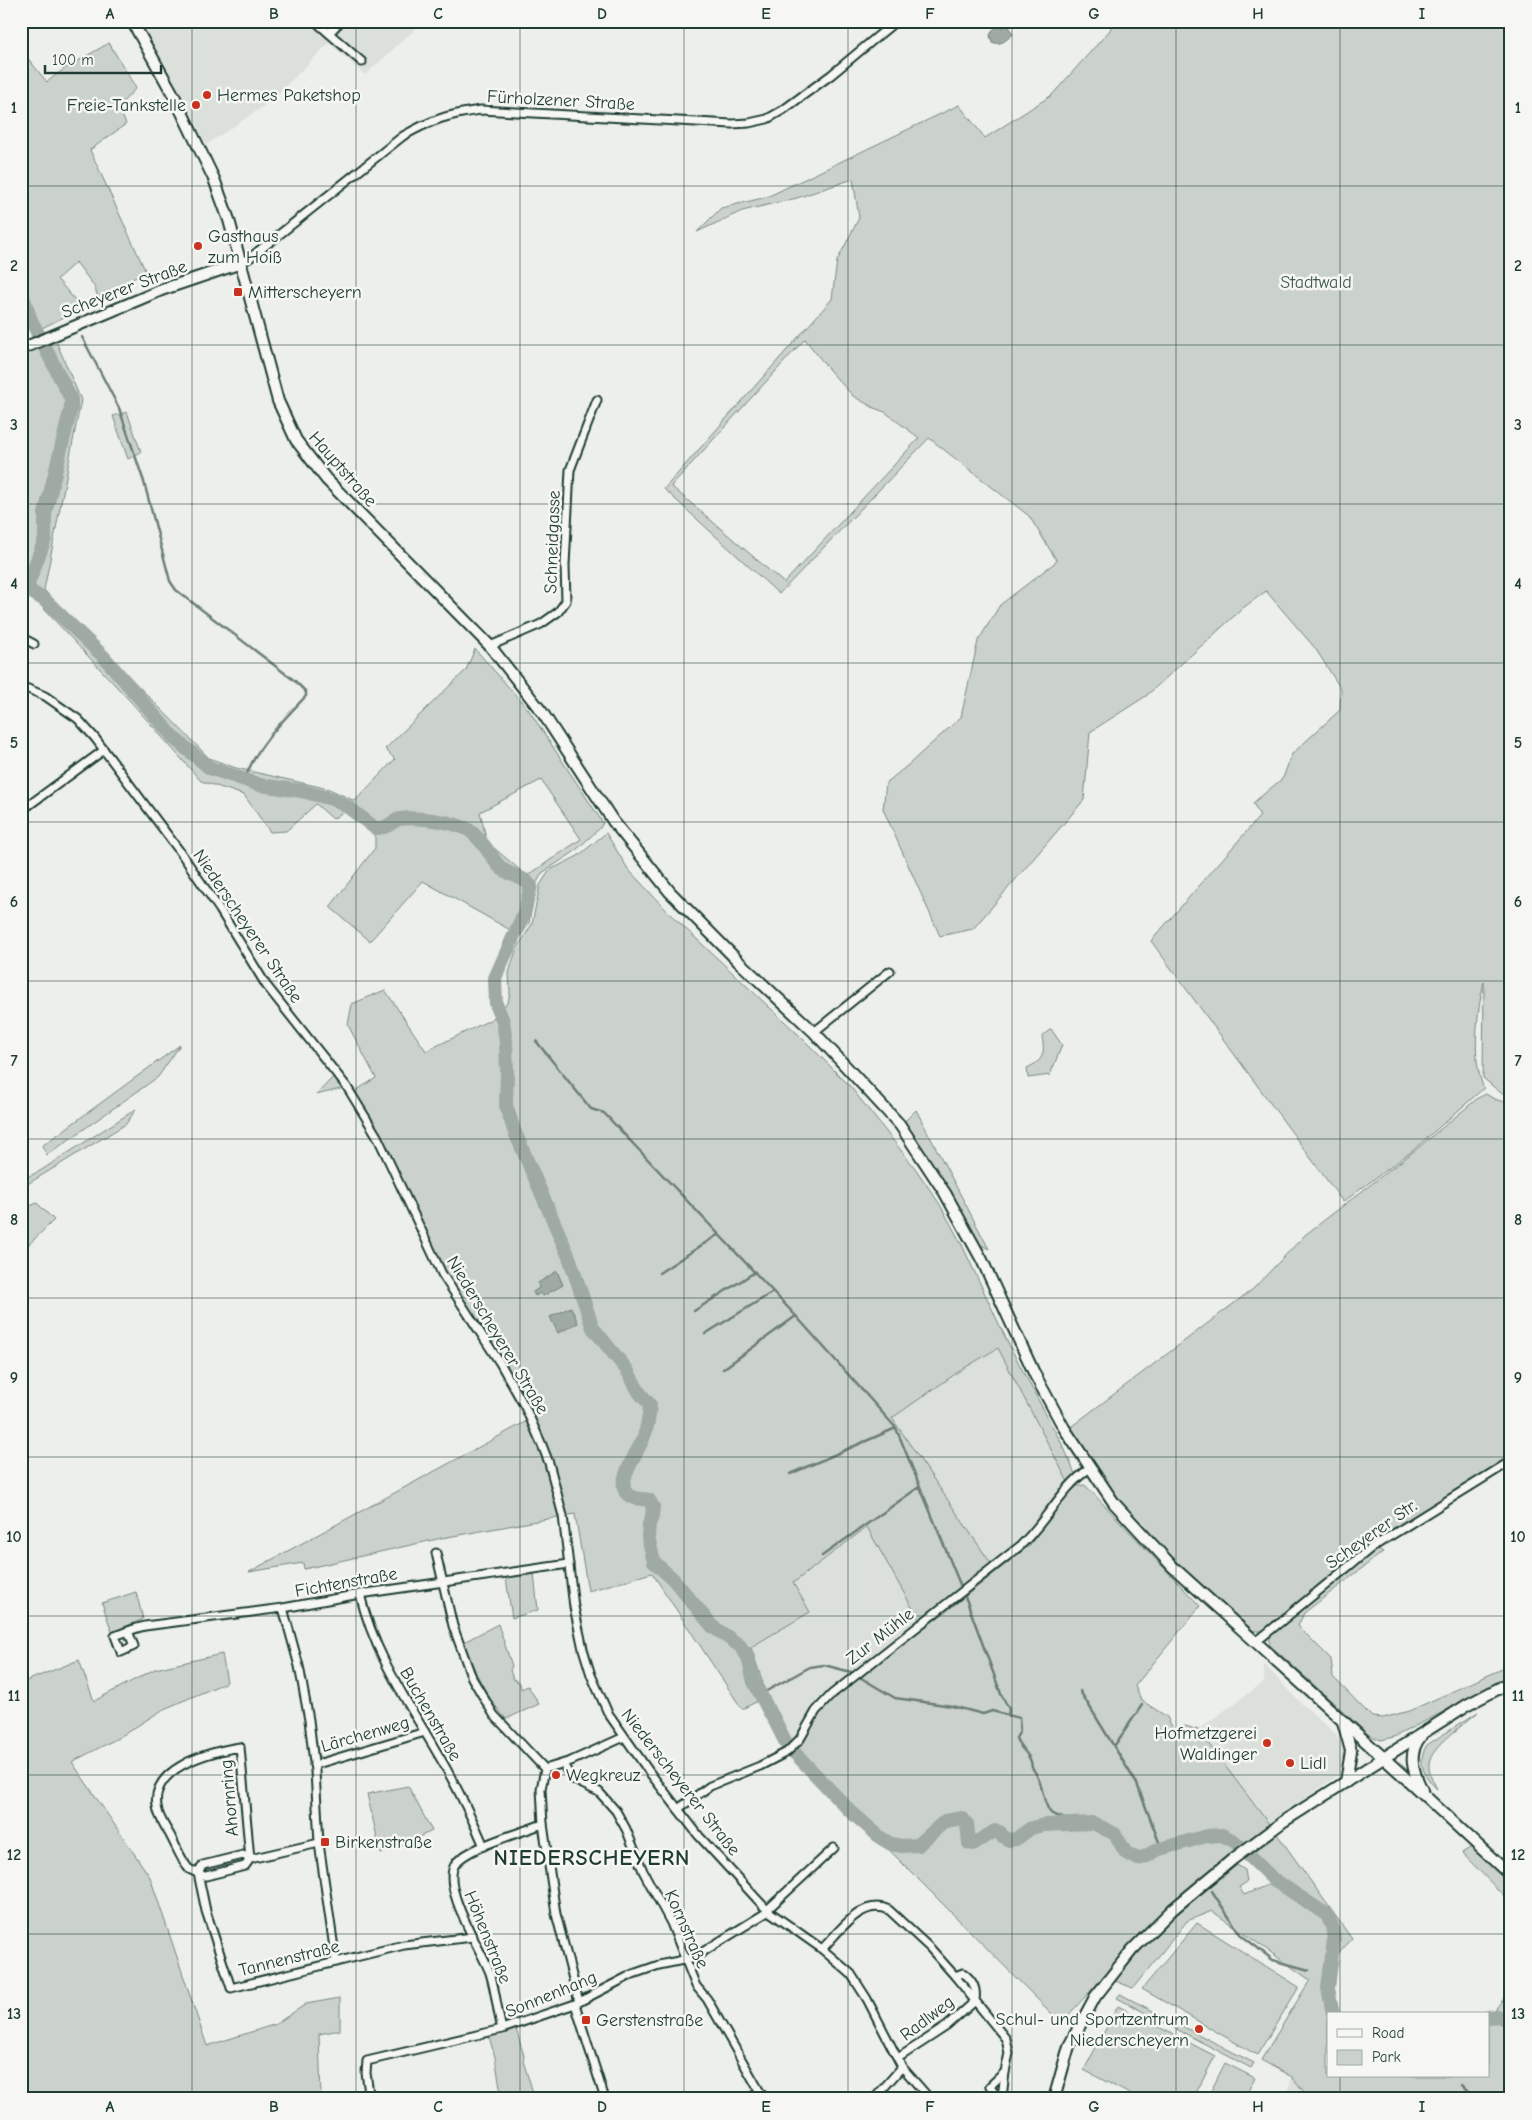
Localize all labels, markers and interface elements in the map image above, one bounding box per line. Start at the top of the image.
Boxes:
text: A [106,5,115,23]
text: B [269,5,279,23]
text: C [433,5,443,23]
text: D [597,5,607,23]
text: E [761,5,771,23]
text: F [925,5,935,23]
text: G [1088,5,1100,23]
text: H [1252,5,1264,23]
text: I [1419,5,1425,23]
scale bar [45,42,161,74]
text: 100 m [52,51,94,69]
place label: Hermes Paketshop [217,85,361,106]
street label: Fürholzener Straße [486,86,635,115]
marker: Hermes Paketshop [201,89,213,101]
place label: Freie-Tankstelle [67,95,186,116]
text: 1 [11,99,17,117]
marker: Freie-Tankstelle [190,99,202,111]
text: 1 [1515,99,1521,117]
place label: Gasthaus zum Hoiß [208,226,282,268]
marker: Gasthaus zum Hoiß [192,240,204,252]
street label: Scheyerer Straße [58,256,190,323]
text: 2 [10,257,18,275]
text: 2 [1514,257,1522,275]
park label: Stadtwald [1280,272,1352,293]
place label: Mitterscheyern [248,282,362,303]
marker: Mitterscheyern [232,286,244,298]
text: 3 [10,416,18,434]
text: 3 [1514,416,1522,434]
street label: Hauptstraße [304,427,381,511]
street label: Schneidgasse [540,490,565,594]
text: 4 [10,575,18,593]
text: 4 [1514,575,1522,593]
text: 5 [10,734,18,752]
text: 5 [1514,734,1522,752]
street label: Niederscheyerer Straße [188,845,307,1007]
text: 6 [10,893,18,911]
text: 6 [1514,893,1522,911]
text: 7 [10,1052,18,1070]
text: 7 [1514,1052,1522,1070]
text: 8 [10,1211,18,1229]
text: 8 [1514,1211,1522,1229]
street label: Niederscheyerer Straße [442,1252,553,1418]
text: 9 [10,1369,18,1387]
text: 9 [1514,1369,1522,1387]
street label: Scheyerer Str. [1322,1495,1421,1573]
text: 10 [6,1528,22,1546]
text: 10 [1510,1528,1526,1546]
street label: Fichtenstraße [293,1563,399,1602]
street label: Zur Mühle [842,1604,918,1669]
street label: Buchenstraße [395,1664,466,1765]
text: 11 [8,1687,20,1705]
text: 11 [1512,1687,1524,1705]
street label: Niederscheyerer Straße [617,1705,745,1860]
street label: Lärchenweg [319,1712,412,1757]
place label: Hofmetzgerei Waldinger [1155,1723,1258,1765]
marker: Hofmetzgerei Waldinger [1261,1737,1273,1749]
place label: Lidl [1300,1753,1327,1774]
marker: Lidl [1284,1757,1296,1769]
street label: Ahornring [216,1758,243,1837]
place label: Wegkreuz [566,1765,641,1786]
marker: Wegkreuz [550,1769,562,1781]
place label: Birkenstraße [335,1832,432,1853]
marker: Birkenstraße [319,1836,331,1848]
district label: NIEDERSCHEYERN [494,1845,690,1871]
text: 12 [7,1846,21,1864]
text: 12 [1511,1846,1525,1864]
street label: Kornstraße [660,1887,713,1972]
street label: Höhenstraße [459,1888,516,1987]
street label: Tannenstraße [237,1936,342,1981]
street label: Sonnenhang [502,1967,600,2022]
street label: Radlweg [896,1991,958,2046]
text: 13 [7,2005,21,2023]
text: 13 [1511,2005,1525,2023]
place label: Schul- und Sportzentrum Niederscheyern [996,2009,1189,2051]
place label: Gerstenstraße [596,2010,703,2031]
legend [1327,2012,1490,2078]
marker: Gerstenstraße [580,2014,592,2026]
marker: Schul- und Sportzentrum Niederscheyern [1193,2023,1205,2035]
text: Road [1372,2024,1404,2042]
text: Park [1372,2048,1401,2066]
text: A [106,2098,115,2116]
text: B [269,2098,279,2116]
text: C [433,2098,443,2116]
text: D [597,2098,607,2116]
text: E [761,2098,771,2116]
text: F [925,2098,935,2116]
text: G [1088,2098,1100,2116]
text: H [1252,2098,1264,2116]
text: I [1419,2098,1425,2116]

